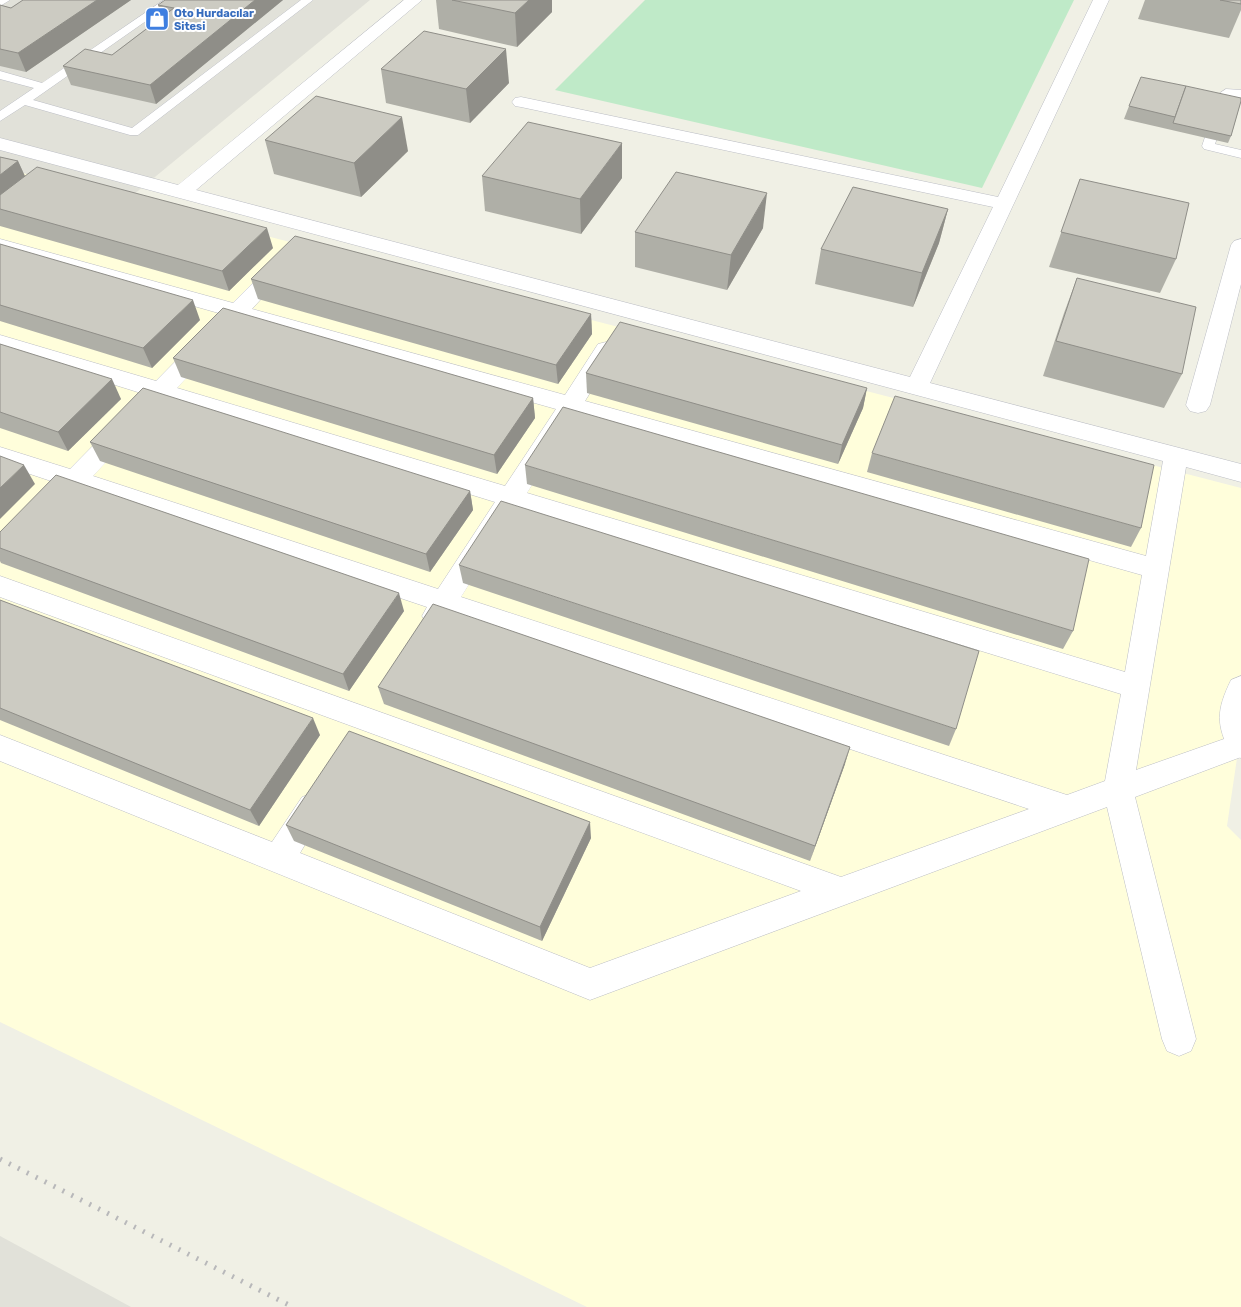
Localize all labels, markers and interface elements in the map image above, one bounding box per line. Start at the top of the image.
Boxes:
shop icon: Oto Hurdacılar Sitesi [144,6,170,32]
place label: Oto Hurdacılar Sitesi [174,7,254,33]

